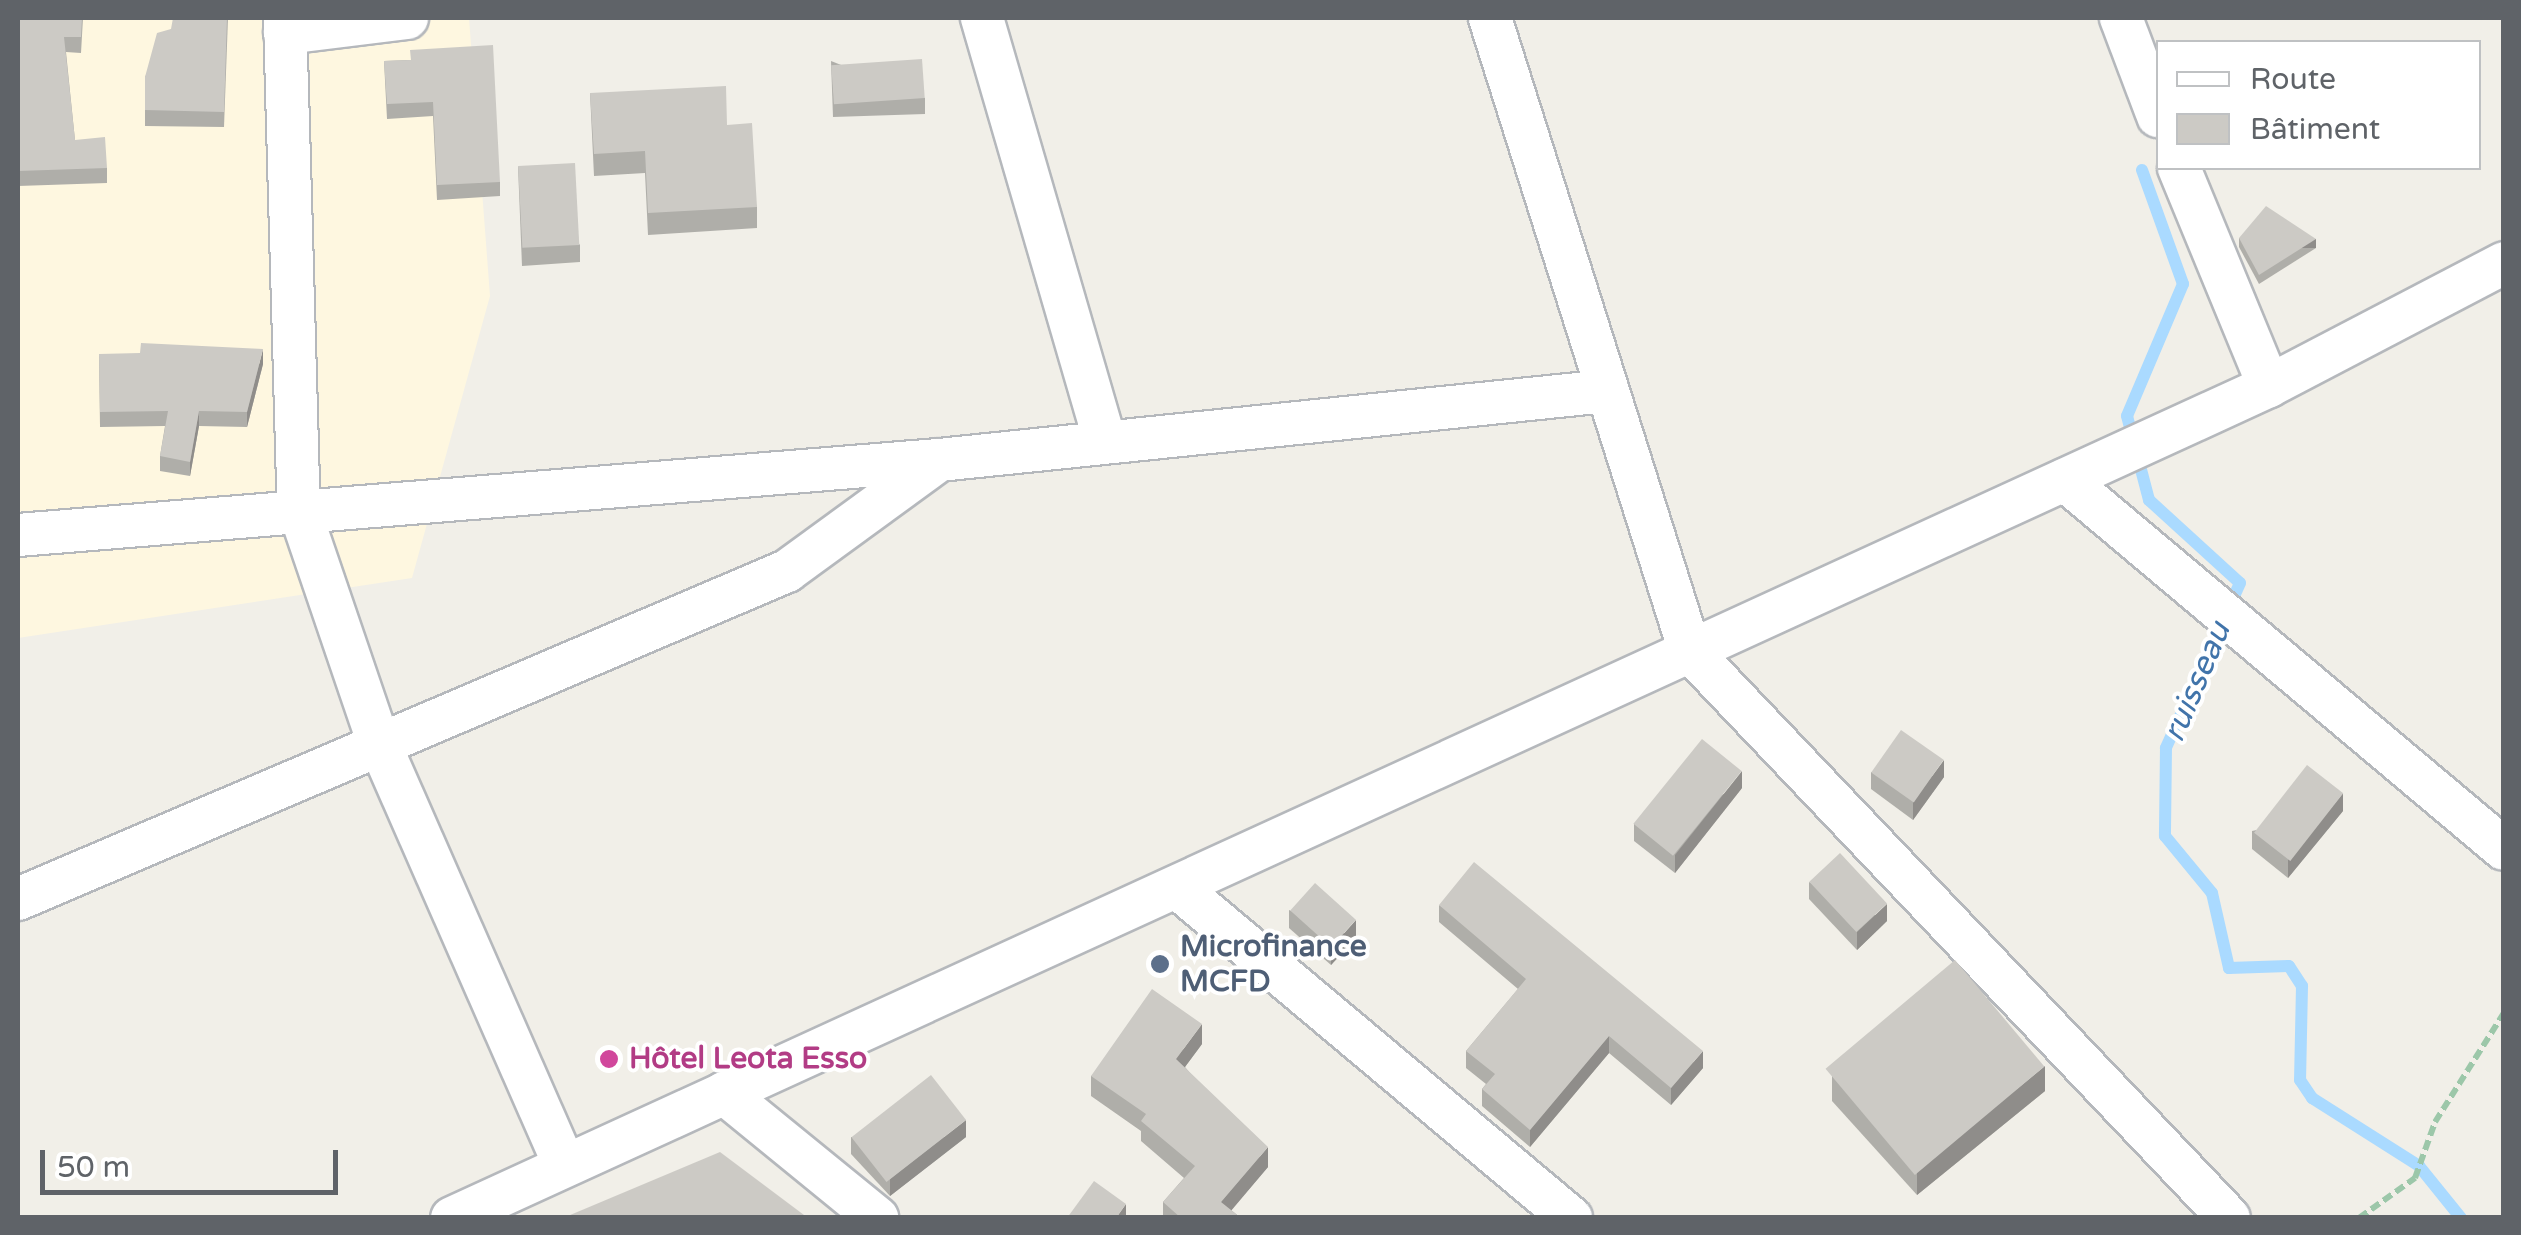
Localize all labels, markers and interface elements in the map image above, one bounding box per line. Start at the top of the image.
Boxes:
legend [2156,40,2481,170]
text: Route [2250,61,2336,98]
text: Bâtiment [2250,111,2380,148]
water label: ruisseau [2155,617,2239,747]
place label: Microfinance MCFD [1180,929,1367,1000]
marker: Microfinance MCFD [1149,953,1171,975]
place label: Hôtel Leota Esso [629,1041,867,1077]
marker: Hôtel Leota Esso [598,1048,620,1070]
scale bar [45,1130,342,1192]
text: 50 m [57,1149,130,1186]

